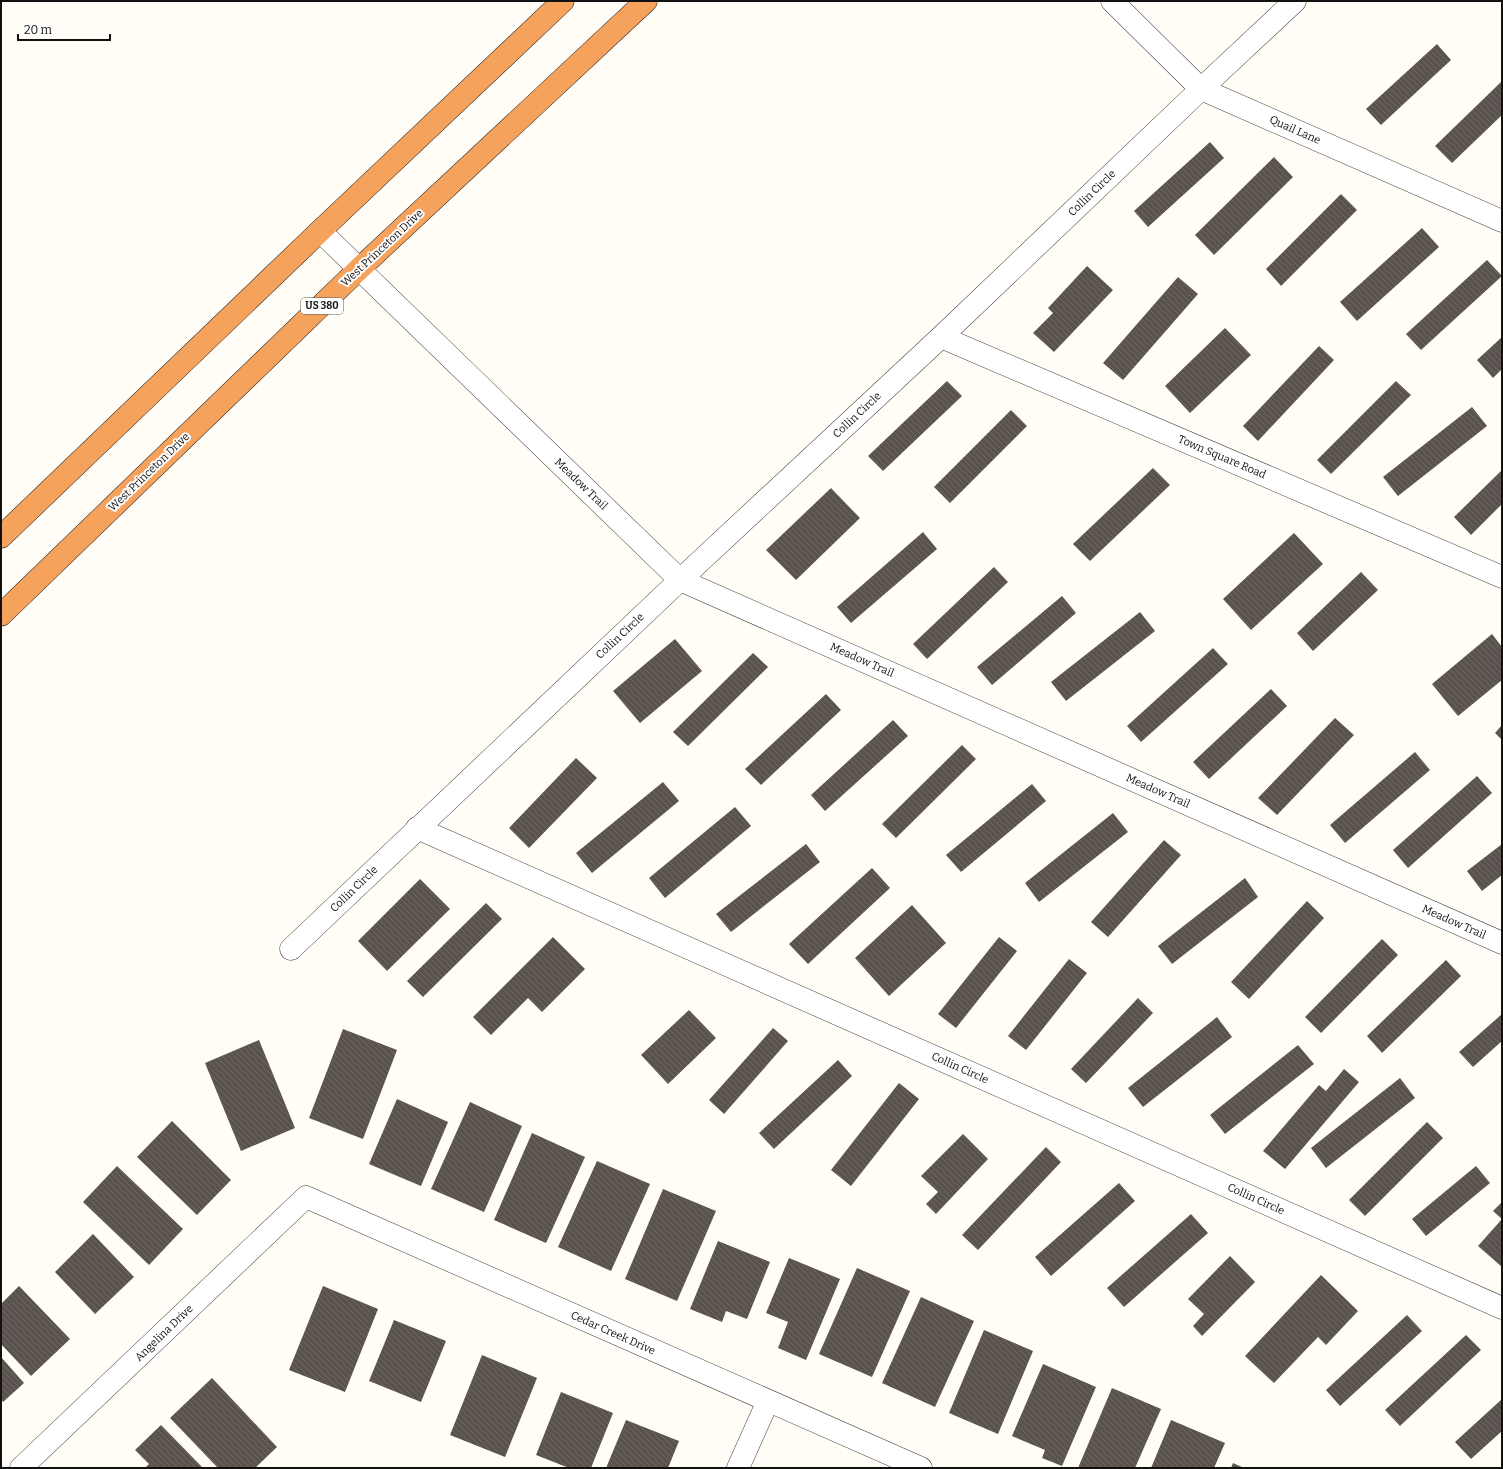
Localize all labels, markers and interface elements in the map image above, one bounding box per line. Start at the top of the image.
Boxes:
scale bar [18,16,110,42]
text: 20 m [24,23,53,37]
street label: Quail Lane [1267,113,1323,147]
street label: Collin Circle [1065,167,1119,219]
street label: West Princeton Drive [338,207,426,289]
road number: US 380 [301,298,343,314]
street label: Collin Circle [830,389,884,441]
street label: West Princeton Drive [106,430,192,514]
street label: Town Square Road [1176,433,1268,482]
street label: Meadow Trail [552,456,610,512]
street label: Collin Circle [593,610,647,662]
street label: Meadow Trail [828,640,896,680]
street label: Meadow Trail [1124,771,1192,811]
street label: Collin Circle [327,863,381,915]
street label: Meadow Trail [1420,902,1488,942]
street label: Collin Circle [929,1050,991,1086]
street label: Collin Circle [1225,1181,1287,1217]
street label: Angelina Drive [132,1302,196,1364]
street label: Cedar Creek Drive [569,1309,657,1357]

